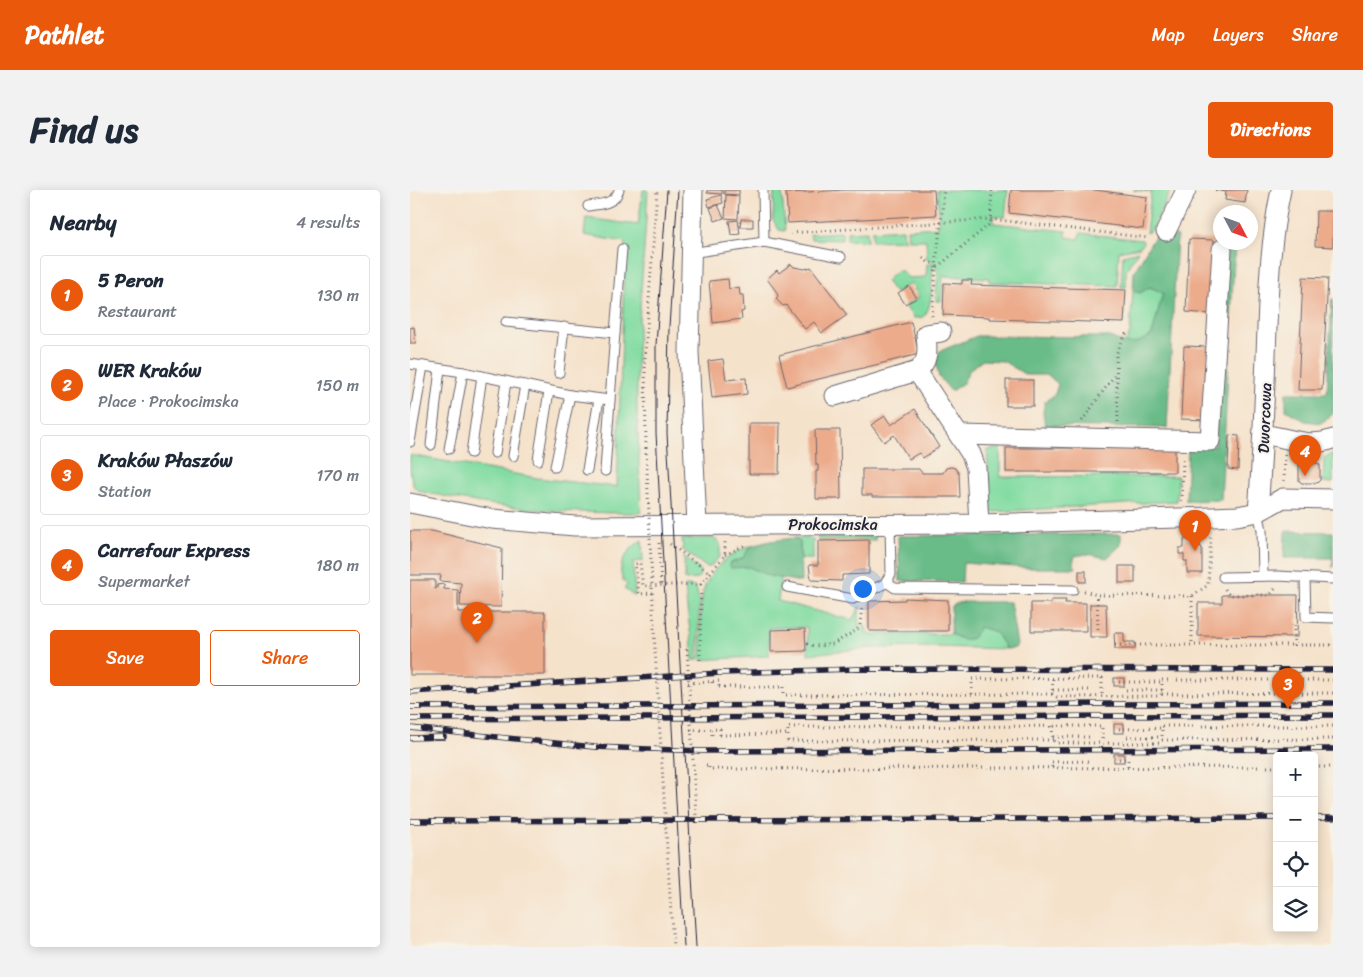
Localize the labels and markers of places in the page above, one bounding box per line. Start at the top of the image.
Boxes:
pin: 4 [1289,435,1321,476]
pin: 1 [1179,510,1211,551]
pin: 2 [461,602,493,643]
pin: 3 [1272,668,1304,709]

